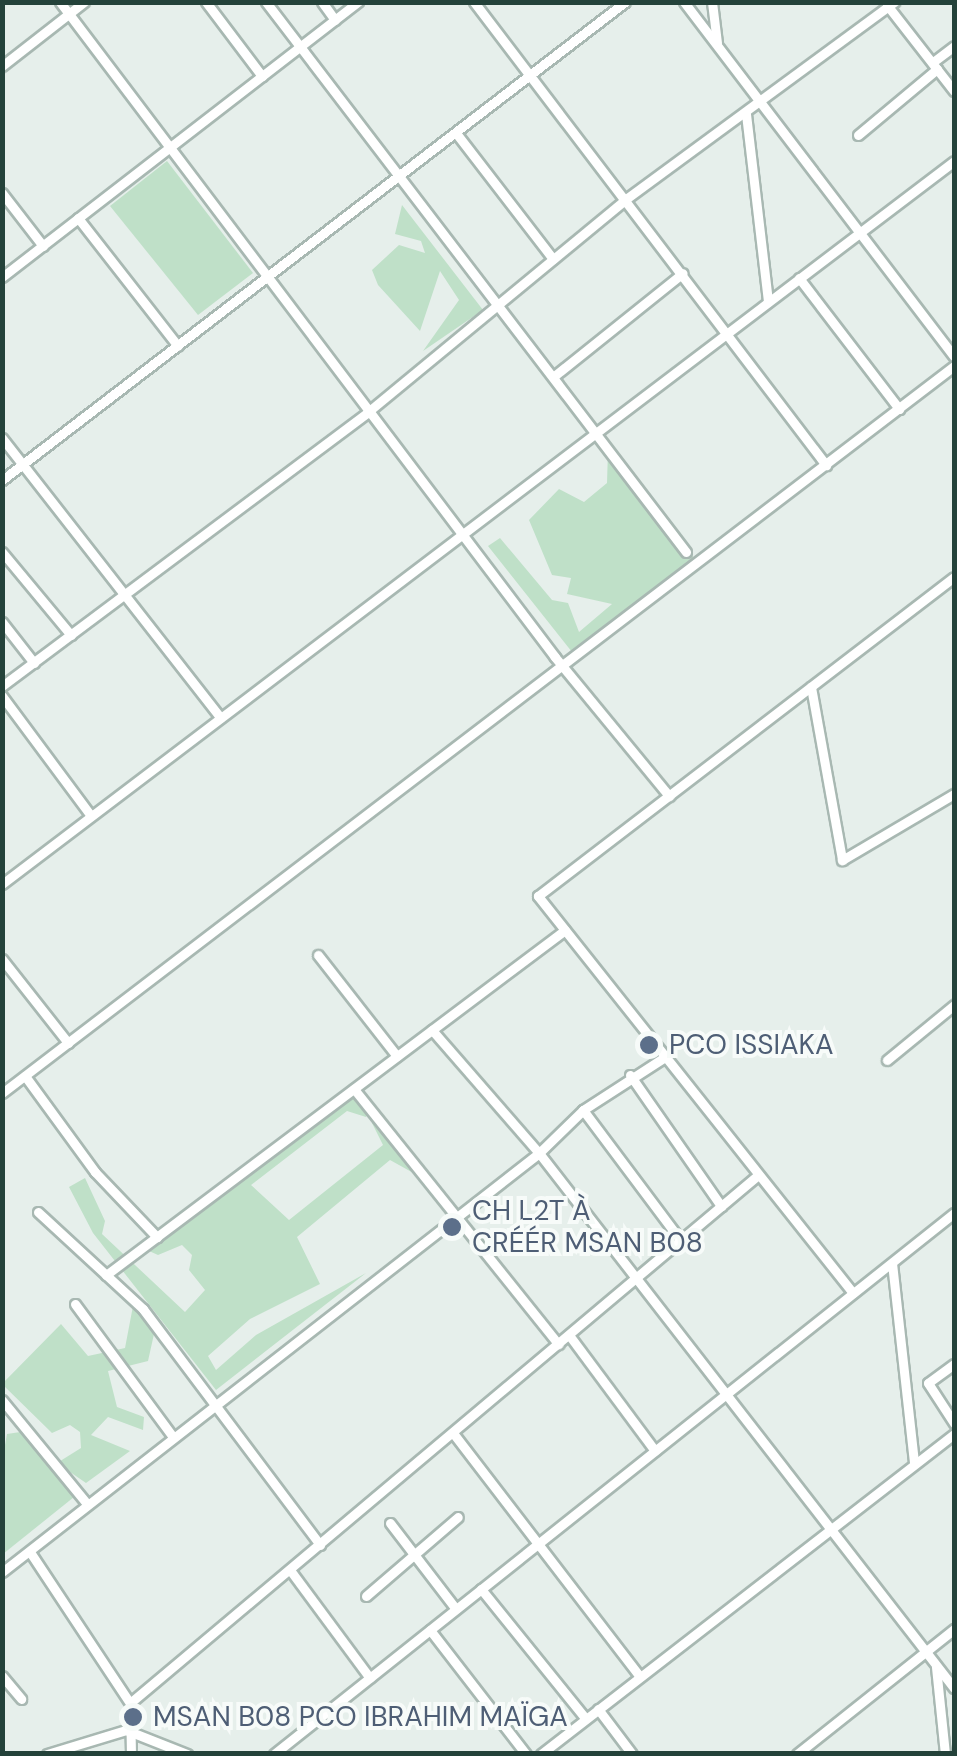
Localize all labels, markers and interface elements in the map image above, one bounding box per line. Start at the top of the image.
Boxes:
place label: PCO ISSIAKA [669,1028,834,1062]
marker: PCO ISSIAKA [638,1034,660,1056]
place label: CH L2T À CRÉÉR MSAN B08 [472,1194,703,1260]
marker: CH L2T À CRÉÉR MSAN B08 [441,1216,463,1238]
place label: MSAN B08 PCO IBRAHIM MAÏGA [153,1700,568,1734]
marker: MSAN B08 PCO IBRAHIM MAÏGA [122,1706,144,1728]

